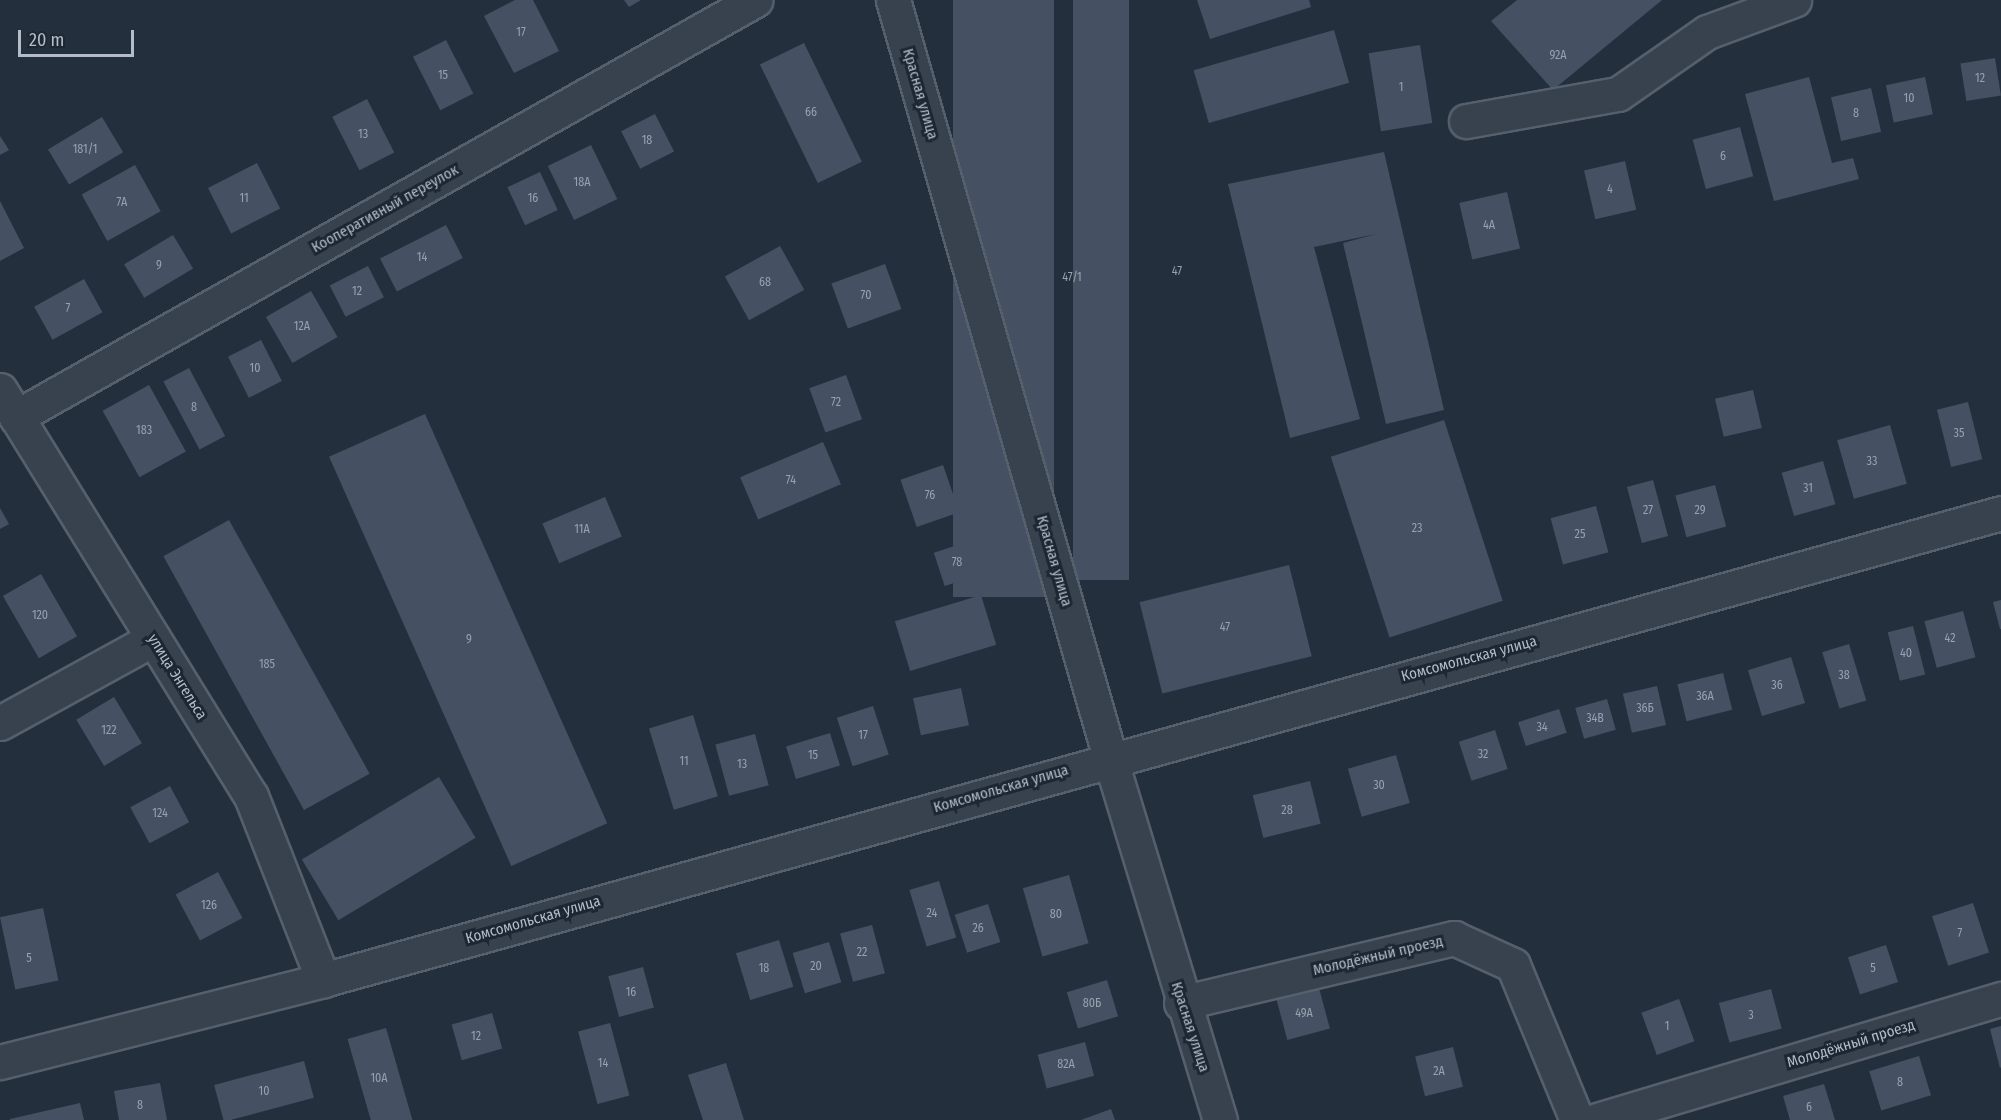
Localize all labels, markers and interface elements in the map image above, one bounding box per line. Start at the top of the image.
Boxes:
scale bar [21,18,136,56]
house number: 17 [516,26,526,40]
text: 20 m [29,29,64,51]
street label: Красная улица [898,47,942,141]
house number: 92А [1549,49,1567,63]
house number: 15 [438,69,448,83]
house number: 12 [1975,72,1985,86]
house number: 1 [1399,81,1403,95]
house number: 10 [1904,92,1914,106]
house number: 66 [805,106,817,120]
house number: 8 [1853,107,1859,121]
house number: 13 [358,128,368,142]
house number: 18 [642,134,652,148]
house number: 181/1 [73,143,97,157]
house number: 6 [1720,150,1726,164]
street label: Кооперативный переулок [309,161,461,257]
house number: 18А [574,176,590,190]
house number: 4 [1607,183,1613,197]
house number: 11 [239,192,249,206]
house number: 16 [528,192,538,206]
house number: 7А [117,196,127,210]
house number: 4А [1483,219,1495,233]
house number: 14 [417,251,427,265]
house number: 9 [156,259,162,273]
house number: 47 [1172,265,1182,279]
house number: 47/1 [1062,271,1082,285]
house number: 68 [759,276,771,290]
house number: 12 [352,285,362,299]
house number: 70 [861,289,871,303]
house number: 7 [66,302,70,316]
house number: 12А [294,320,310,334]
house number: 10 [250,362,260,376]
house number: 72 [831,396,841,410]
house number: 8 [191,401,197,415]
house number: 183 [136,424,152,438]
house number: 35 [1954,427,1964,441]
house number: 33 [1867,455,1877,469]
house number: 74 [786,474,796,488]
house number: 31 [1803,482,1813,496]
house number: 76 [925,489,935,503]
house number: 27 [1643,504,1653,518]
house number: 29 [1694,504,1706,518]
street label: Красная улица [1032,514,1076,608]
house number: 23 [1412,522,1422,536]
house number: 11А [574,523,590,537]
house number: 25 [1575,528,1585,542]
house number: 78 [952,556,962,570]
house number: 120 [32,609,48,623]
house number: 47 [1220,621,1230,635]
street label: улица Энгельса [144,631,210,723]
street label: Комсомольская улица [1399,632,1539,686]
house number: 42 [1945,632,1955,646]
house number: 9 [466,633,472,647]
house number: 40 [1900,647,1912,661]
house number: 185 [259,658,275,672]
house number: 38 [1838,669,1850,683]
house number: 36 [1771,679,1783,693]
house number: 36А [1696,690,1714,704]
house number: 36Б [1636,702,1654,716]
house number: 34В [1586,712,1604,726]
house number: 34 [1536,721,1548,735]
house number: 122 [101,724,117,738]
house number: 17 [858,729,868,743]
house number: 32 [1478,748,1488,762]
house number: 15 [808,749,818,763]
house number: 11 [679,755,689,769]
house number: 13 [737,758,747,772]
street label: Комсомольская улица [931,761,1071,817]
house number: 30 [1373,779,1385,793]
house number: 28 [1281,804,1293,818]
house number: 124 [152,807,168,821]
street label: Комсомольская улица [463,892,603,948]
house number: 126 [201,899,217,913]
house number: 24 [927,907,937,921]
house number: 80 [1050,908,1062,922]
house number: 26 [972,922,984,936]
house number: 7 [1958,927,1962,941]
street label: Молодёжный проезд [1311,932,1445,980]
house number: 22 [857,946,867,960]
house number: 5 [26,952,32,966]
house number: 20 [810,960,822,974]
house number: 18 [759,962,769,976]
house number: 5 [1870,962,1876,976]
street label: Красная улица [1167,980,1213,1074]
house number: 16 [626,986,636,1000]
house number: 80Б [1083,997,1101,1011]
house number: 49А [1295,1007,1313,1021]
house number: 3 [1748,1009,1754,1023]
street label: Молодёжный проезд [1785,1016,1917,1072]
house number: 1 [1665,1020,1669,1034]
house number: 12 [471,1030,481,1044]
house number: 14 [598,1057,608,1071]
house number: 82А [1057,1058,1075,1072]
house number: 2А [1433,1065,1445,1079]
house number: 10А [370,1072,388,1086]
house number: 8 [1897,1076,1903,1090]
house number: 10 [259,1085,269,1099]
house number: 8 [137,1099,143,1113]
house number: 6 [1806,1101,1812,1115]

